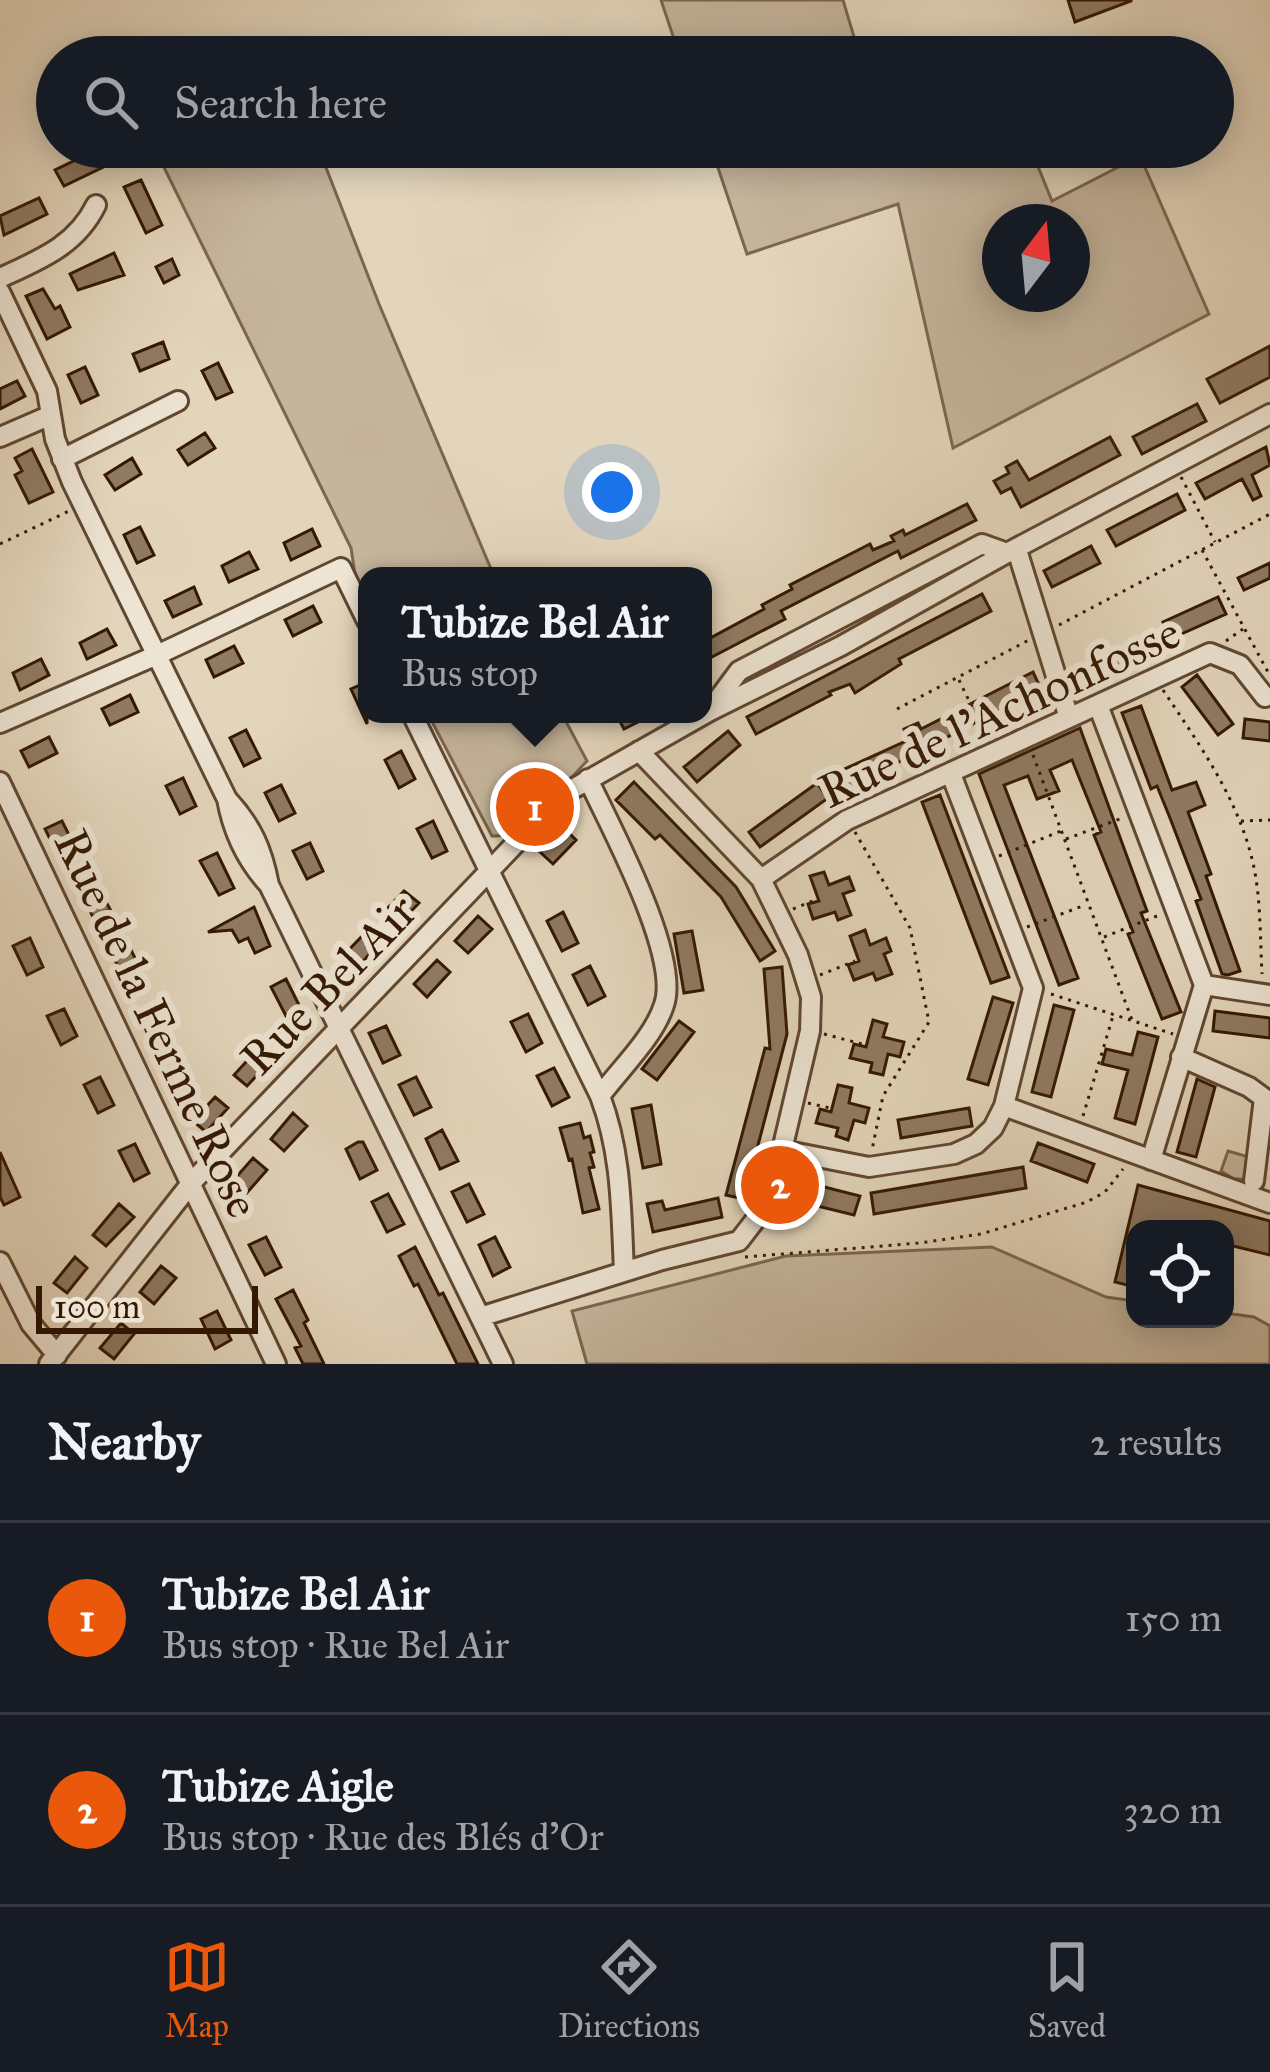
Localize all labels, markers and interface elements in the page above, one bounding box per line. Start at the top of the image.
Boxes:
search box [36,36,1234,168]
icon: search [78,69,144,135]
text: Search here [174,75,387,130]
north arrow [982,204,1090,312]
your location [582,462,642,522]
popup [358,567,712,723]
text: Tubize Bel Air [401,594,669,649]
street label: Rue de l'Achonfosse [809,602,1189,821]
text: Bus stop [401,649,538,697]
pin: 1 [496,762,574,852]
street label: Rue de la Ferme Rose [42,820,273,1227]
street label: Rue Bel Air [228,882,429,1087]
pin: 2 [741,1140,819,1230]
map controls [1126,1220,1234,1328]
button: locate [1126,1220,1234,1328]
scale bar [36,1280,258,1333]
text: 100 m [54,1287,140,1327]
text: Nearby [48,1411,200,1473]
text: 2 results [1090,1418,1222,1466]
text: Tubize Bel Air [162,1566,429,1621]
text: 1 [79,1594,95,1642]
text: 150 m [1125,1594,1222,1642]
text: Bus stop · Rue Bel Air [162,1621,509,1669]
text: Tubize Aigle [162,1758,394,1813]
text: 2 [77,1786,97,1834]
text: 320 m [1123,1786,1222,1834]
text: Bus stop · Rue des Blés d'Or [162,1813,604,1861]
tab: Map [164,1934,230,2046]
tab: Directions [558,1934,700,2046]
tab: Saved [1028,1934,1106,2046]

